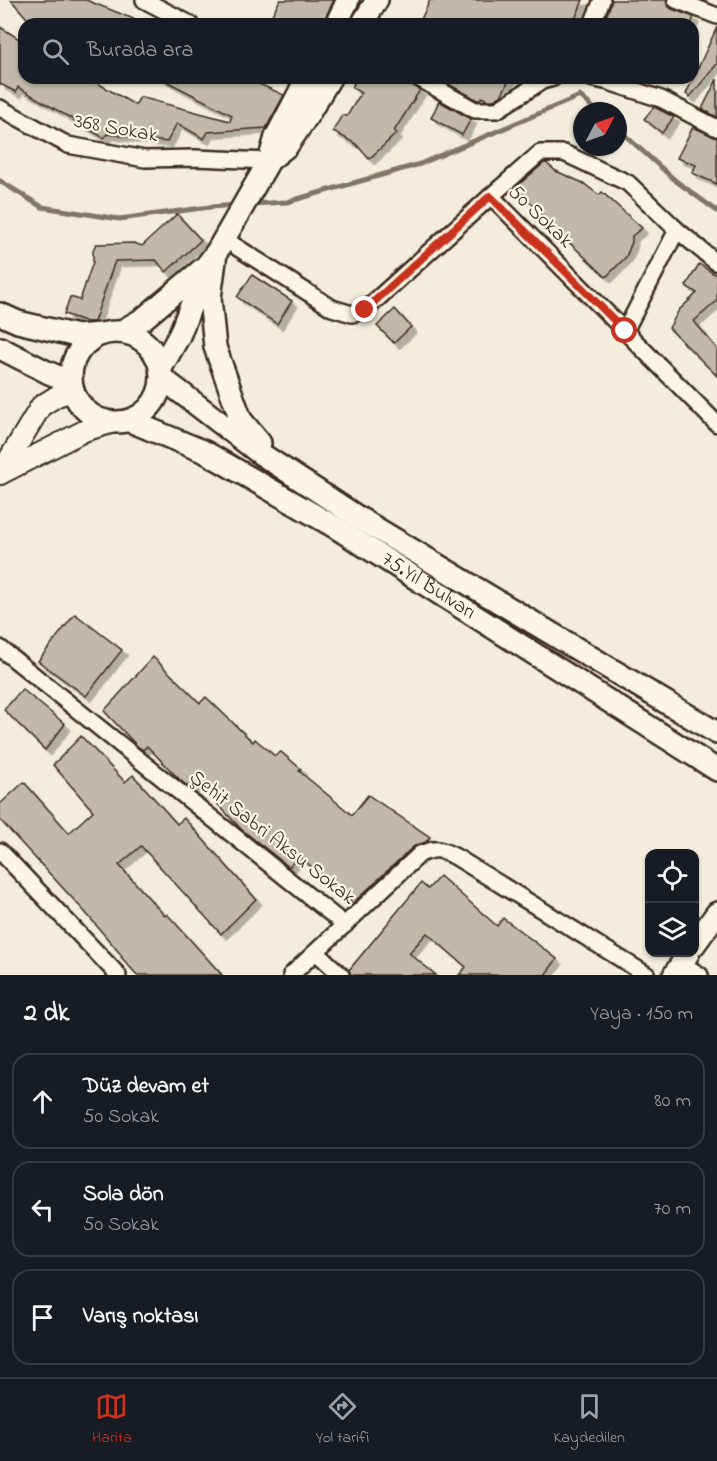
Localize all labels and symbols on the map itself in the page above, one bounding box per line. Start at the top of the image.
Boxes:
north arrow [573,102,627,156]
street label: 368 Sokak [72,107,161,151]
street label: 50 Sokak [501,178,580,256]
route end [351,296,377,322]
route start [611,317,637,343]
street label: 75.Yıl Bulvarı [375,545,481,628]
street label: Şehit Sabri Aksu Sokak [182,763,362,913]

